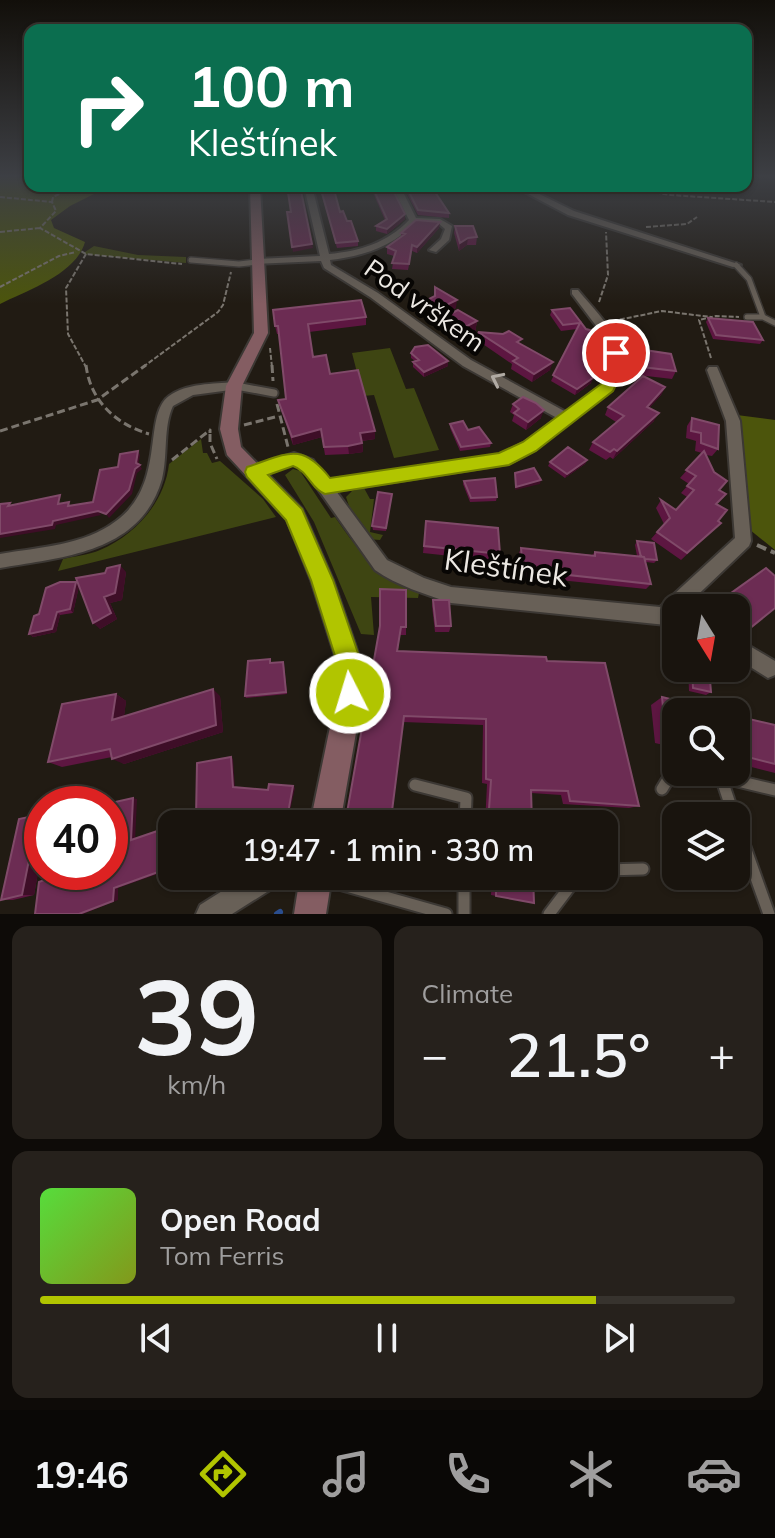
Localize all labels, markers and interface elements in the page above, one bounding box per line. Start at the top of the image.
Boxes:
text: 100 m [188,51,355,121]
icon: right [56,56,160,160]
text: Kleštínek [188,120,337,165]
street label: Pod vrškem [358,251,492,359]
pin [582,319,650,387]
icon: arrive [594,331,638,375]
one-way arrow [491,373,506,389]
street label: Kleštínek [442,540,571,595]
north arrow [662,594,750,682]
map controls [662,594,750,890]
position arrow [308,651,392,735]
button: search [662,698,750,786]
speed limit sign: 40 [24,786,128,890]
button: layers [662,802,750,890]
text: 19:47 · 1 min · 330 m [242,831,534,869]
text: 39 [134,950,259,1081]
text: Climate [422,977,513,1010]
text: 21.5° [506,1017,651,1092]
text: − [422,1027,448,1082]
text: + [709,1027,735,1082]
text: km/h [167,1068,226,1101]
text: Open Road [160,1201,321,1239]
text: Tom Ferris [160,1239,284,1272]
icon: previous [134,1316,178,1360]
icon: pause [365,1316,409,1360]
icon: next [597,1316,641,1360]
icon: directions [195,1446,251,1502]
icon: music [318,1446,374,1502]
icon: phone [440,1446,496,1502]
icon: climate [563,1446,619,1502]
icon: car [686,1446,742,1502]
text: 19:46 [33,1452,129,1497]

